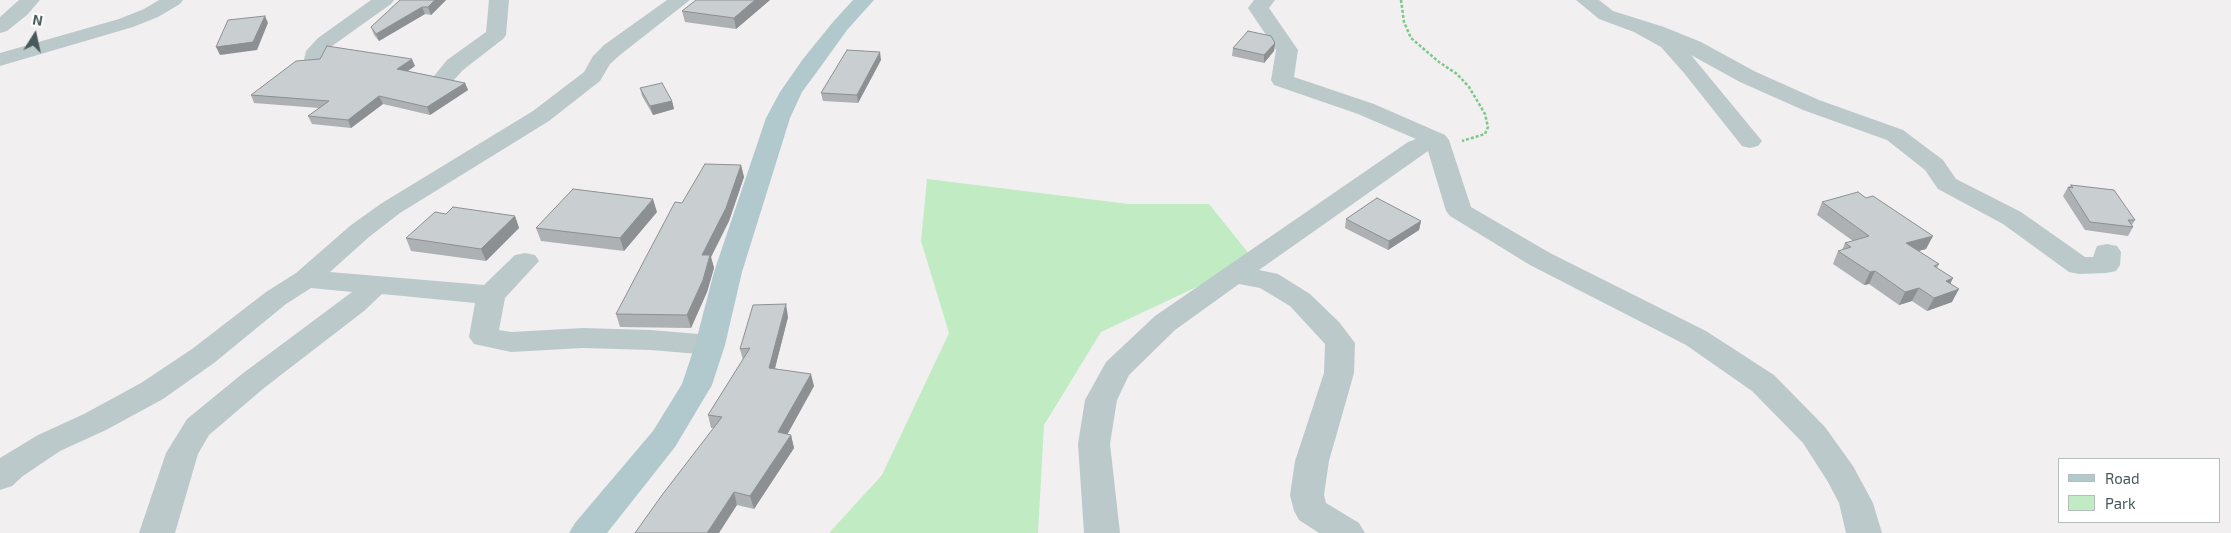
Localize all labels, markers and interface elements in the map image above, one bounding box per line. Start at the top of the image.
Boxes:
north arrow [10,10,60,60]
text: N [31,10,44,29]
legend [2058,458,2221,523]
text: Road [2105,469,2140,487]
text: Park [2105,494,2136,512]

